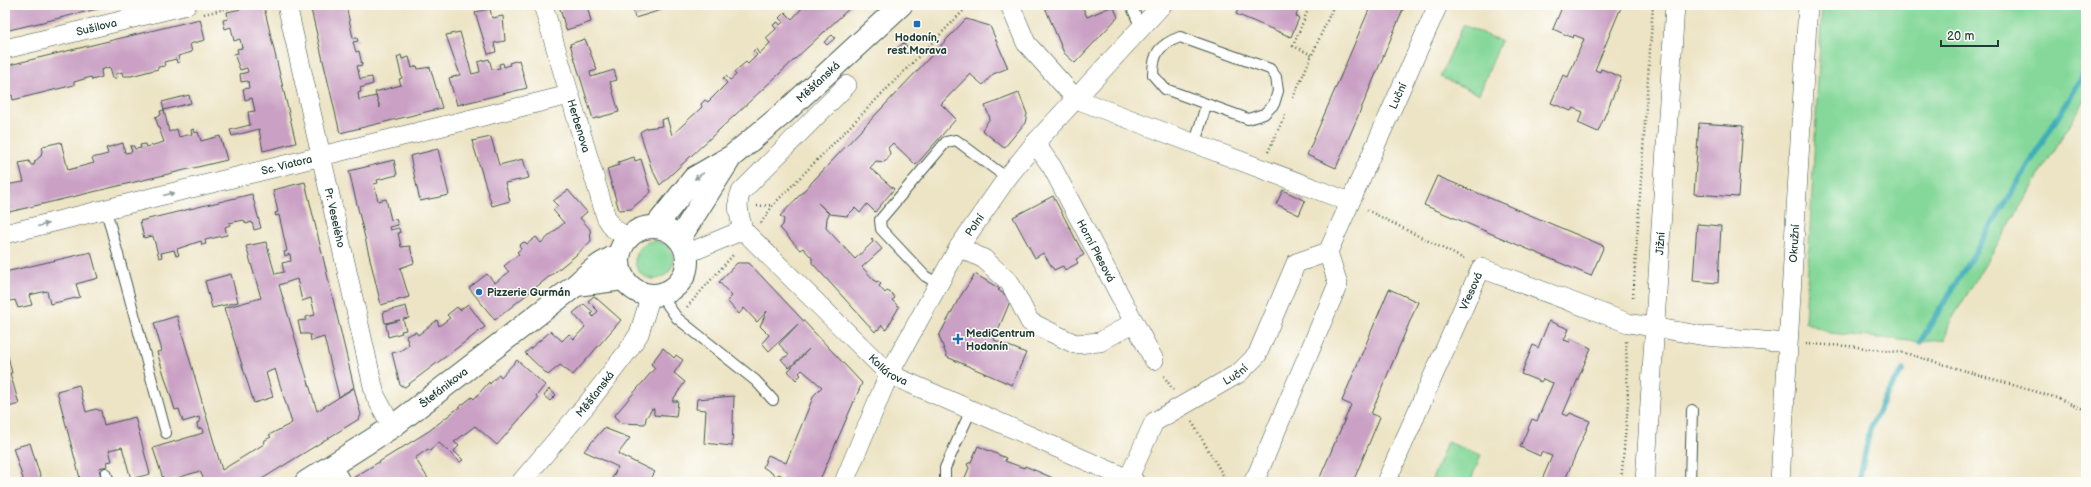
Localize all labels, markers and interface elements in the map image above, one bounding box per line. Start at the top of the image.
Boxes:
street label: Sušilova [75,16,118,38]
marker: Hodonín, rest.Morava [912,19,922,29]
scale bar [1941,22,1998,48]
text: 20 m [1947,29,1974,44]
place label: Hodonín, rest.Morava [887,31,947,57]
street label: Měšťanská [793,59,842,105]
street label: Luční [1386,80,1409,111]
street label: Herbenova [565,98,593,154]
street label: Sc. Viatora [260,152,313,177]
one-way arrow [693,172,704,180]
street label: Pr. Veselého [322,187,348,249]
one-way arrow [163,191,175,197]
street label: Polní [962,211,987,238]
street label: Horní Plesová [1074,217,1118,284]
one-way arrow [37,222,49,228]
street label: Okružní [1786,224,1802,263]
street label: Jižní [1653,231,1667,255]
street label: Vřesová [1457,270,1485,312]
place label: Pizzerie Gurmán [487,286,570,299]
marker: Pizzerie Gurmán [474,287,484,297]
place label: MediCentrum Hodonín [966,327,1035,353]
marker: MediCentrum Hodonín [953,334,963,344]
street label: Kollárova [866,351,910,388]
street label: Luční [1221,361,1251,387]
street label: Štefánikova [416,365,470,410]
street label: Měšťanská [573,368,617,419]

